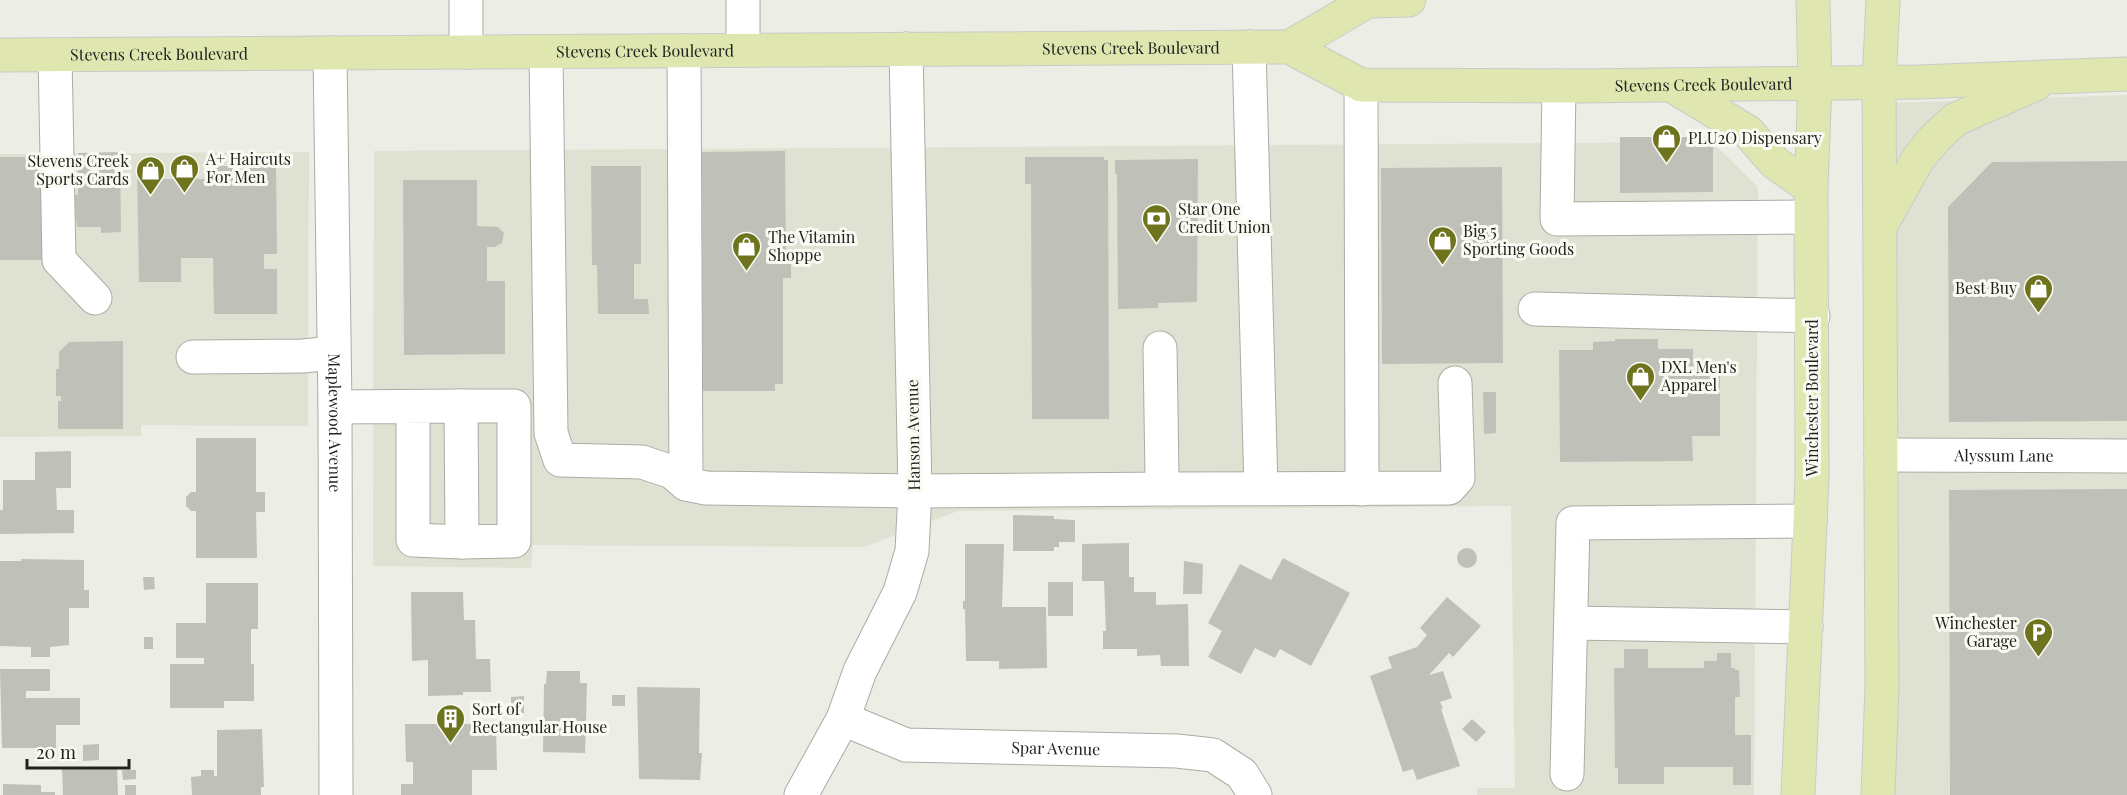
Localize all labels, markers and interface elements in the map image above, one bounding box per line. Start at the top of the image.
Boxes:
street label: Stevens Creek Boulevard [1042,36,1220,59]
street label: Stevens Creek Boulevard [556,39,734,62]
street label: Stevens Creek Boulevard [70,42,248,65]
street label: Stevens Creek Boulevard [1615,72,1793,96]
shop icon: PLU2O Dispensary [1651,122,1683,164]
place label: PLU2O Dispensary [1688,127,1822,148]
place label: A+ Haircuts For Men [205,148,291,187]
place label: Stevens Creek Sports Cards [27,150,129,189]
shop icon: A+ Haircuts For Men [169,152,201,194]
shop icon: Stevens Creek Sports Cards [134,154,166,196]
place label: Star One Credit Union [1178,198,1271,237]
bank icon: Star One Credit Union [1141,202,1173,244]
place label: Big 5 Sporting Goods [1463,220,1574,259]
shop icon: Big 5 Sporting Goods [1426,224,1458,266]
place label: The Vitamin Shoppe [768,226,856,265]
shop icon: The Vitamin Shoppe [731,230,763,272]
shop icon: Best Buy [2022,272,2054,314]
place label: Best Buy [1955,277,2017,298]
street label: Winchester Boulevard [1801,319,1822,478]
street label: Maplewood Avenue [324,353,346,492]
place label: DXL Men's Apparel [1660,356,1737,395]
shop icon: DXL Men's Apparel [1624,360,1656,402]
street label: Hanson Avenue [901,379,924,491]
street label: Alyssum Lane [1953,444,2054,466]
place label: Winchester Garage [1934,612,2017,651]
parking icon: Winchester Garage [2022,616,2054,658]
place label: Sort of Rectangular House [472,698,607,737]
building icon: Sort of Rectangular House [435,702,467,744]
scale bar [27,732,129,770]
street label: Spar Avenue [1011,736,1101,759]
text: 20 m [36,740,76,764]

